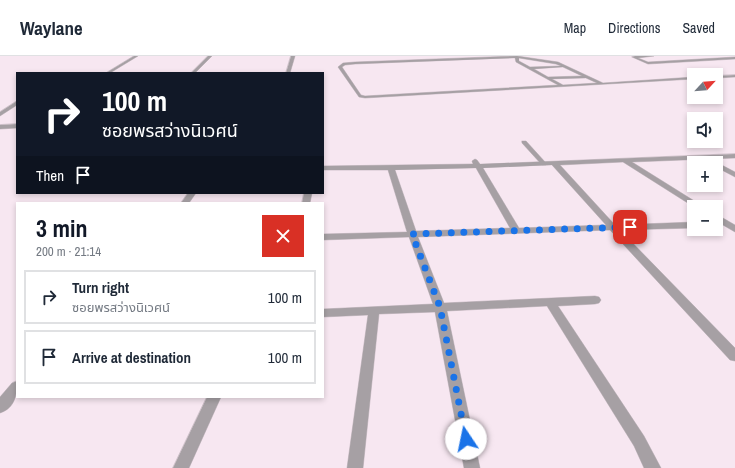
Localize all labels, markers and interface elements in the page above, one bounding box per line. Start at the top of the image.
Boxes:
text: Waylane [20,15,83,41]
text: Map [564,19,586,37]
text: Directions [608,19,660,37]
text: Saved [682,19,715,37]
north arrow [687,68,723,104]
map controls [687,68,723,236]
text: 100 m [102,82,167,120]
icon: right [36,88,88,140]
button: sound [687,112,723,148]
text: ซอยพรสว่างนิเวศน์ [102,118,238,143]
button: + [687,156,723,192]
icon: arrive [72,164,94,186]
text: Then [36,165,64,186]
button: − [687,200,723,236]
pin [613,210,647,244]
text: 3 min [36,212,87,244]
button: close [262,215,304,257]
icon: arrive [619,216,641,238]
text: 200 m · 21:14 [36,243,101,260]
text: Turn right [72,277,129,298]
icon: right [38,286,60,308]
text: 100 m [268,287,302,308]
text: ซอยพรสว่างนิเวศน์ [72,299,170,316]
icon: arrive [38,346,60,368]
text: Arrive at destination [72,347,191,368]
text: 100 m [268,347,302,368]
position arrow [445,418,487,460]

